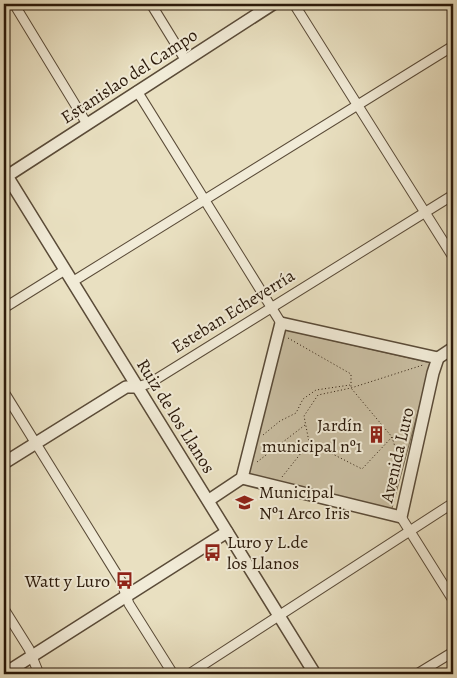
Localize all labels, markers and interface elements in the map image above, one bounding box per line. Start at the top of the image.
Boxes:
street label: Estanislao del Campo [56,23,202,129]
street label: Esteban Echeverría [167,263,300,359]
street label: Ruiz de los Llanos [131,354,221,478]
street label: Avenida Luro [374,405,420,506]
place label: Jardín municipal nº1 [262,413,362,458]
building icon: Jardín municipal nº1 [366,425,386,445]
place label: Municipal Nº1 Arco Iris [259,480,350,525]
school or university icon: Municipal Nº1 Arco Iris [235,492,255,512]
place label: Luro y L.de los Llanos [227,530,308,575]
bus stop icon: Luro y L.de los Llanos [203,542,223,562]
place label: Watt y Luro [24,569,110,593]
bus stop icon: Watt y Luro [114,571,134,591]

